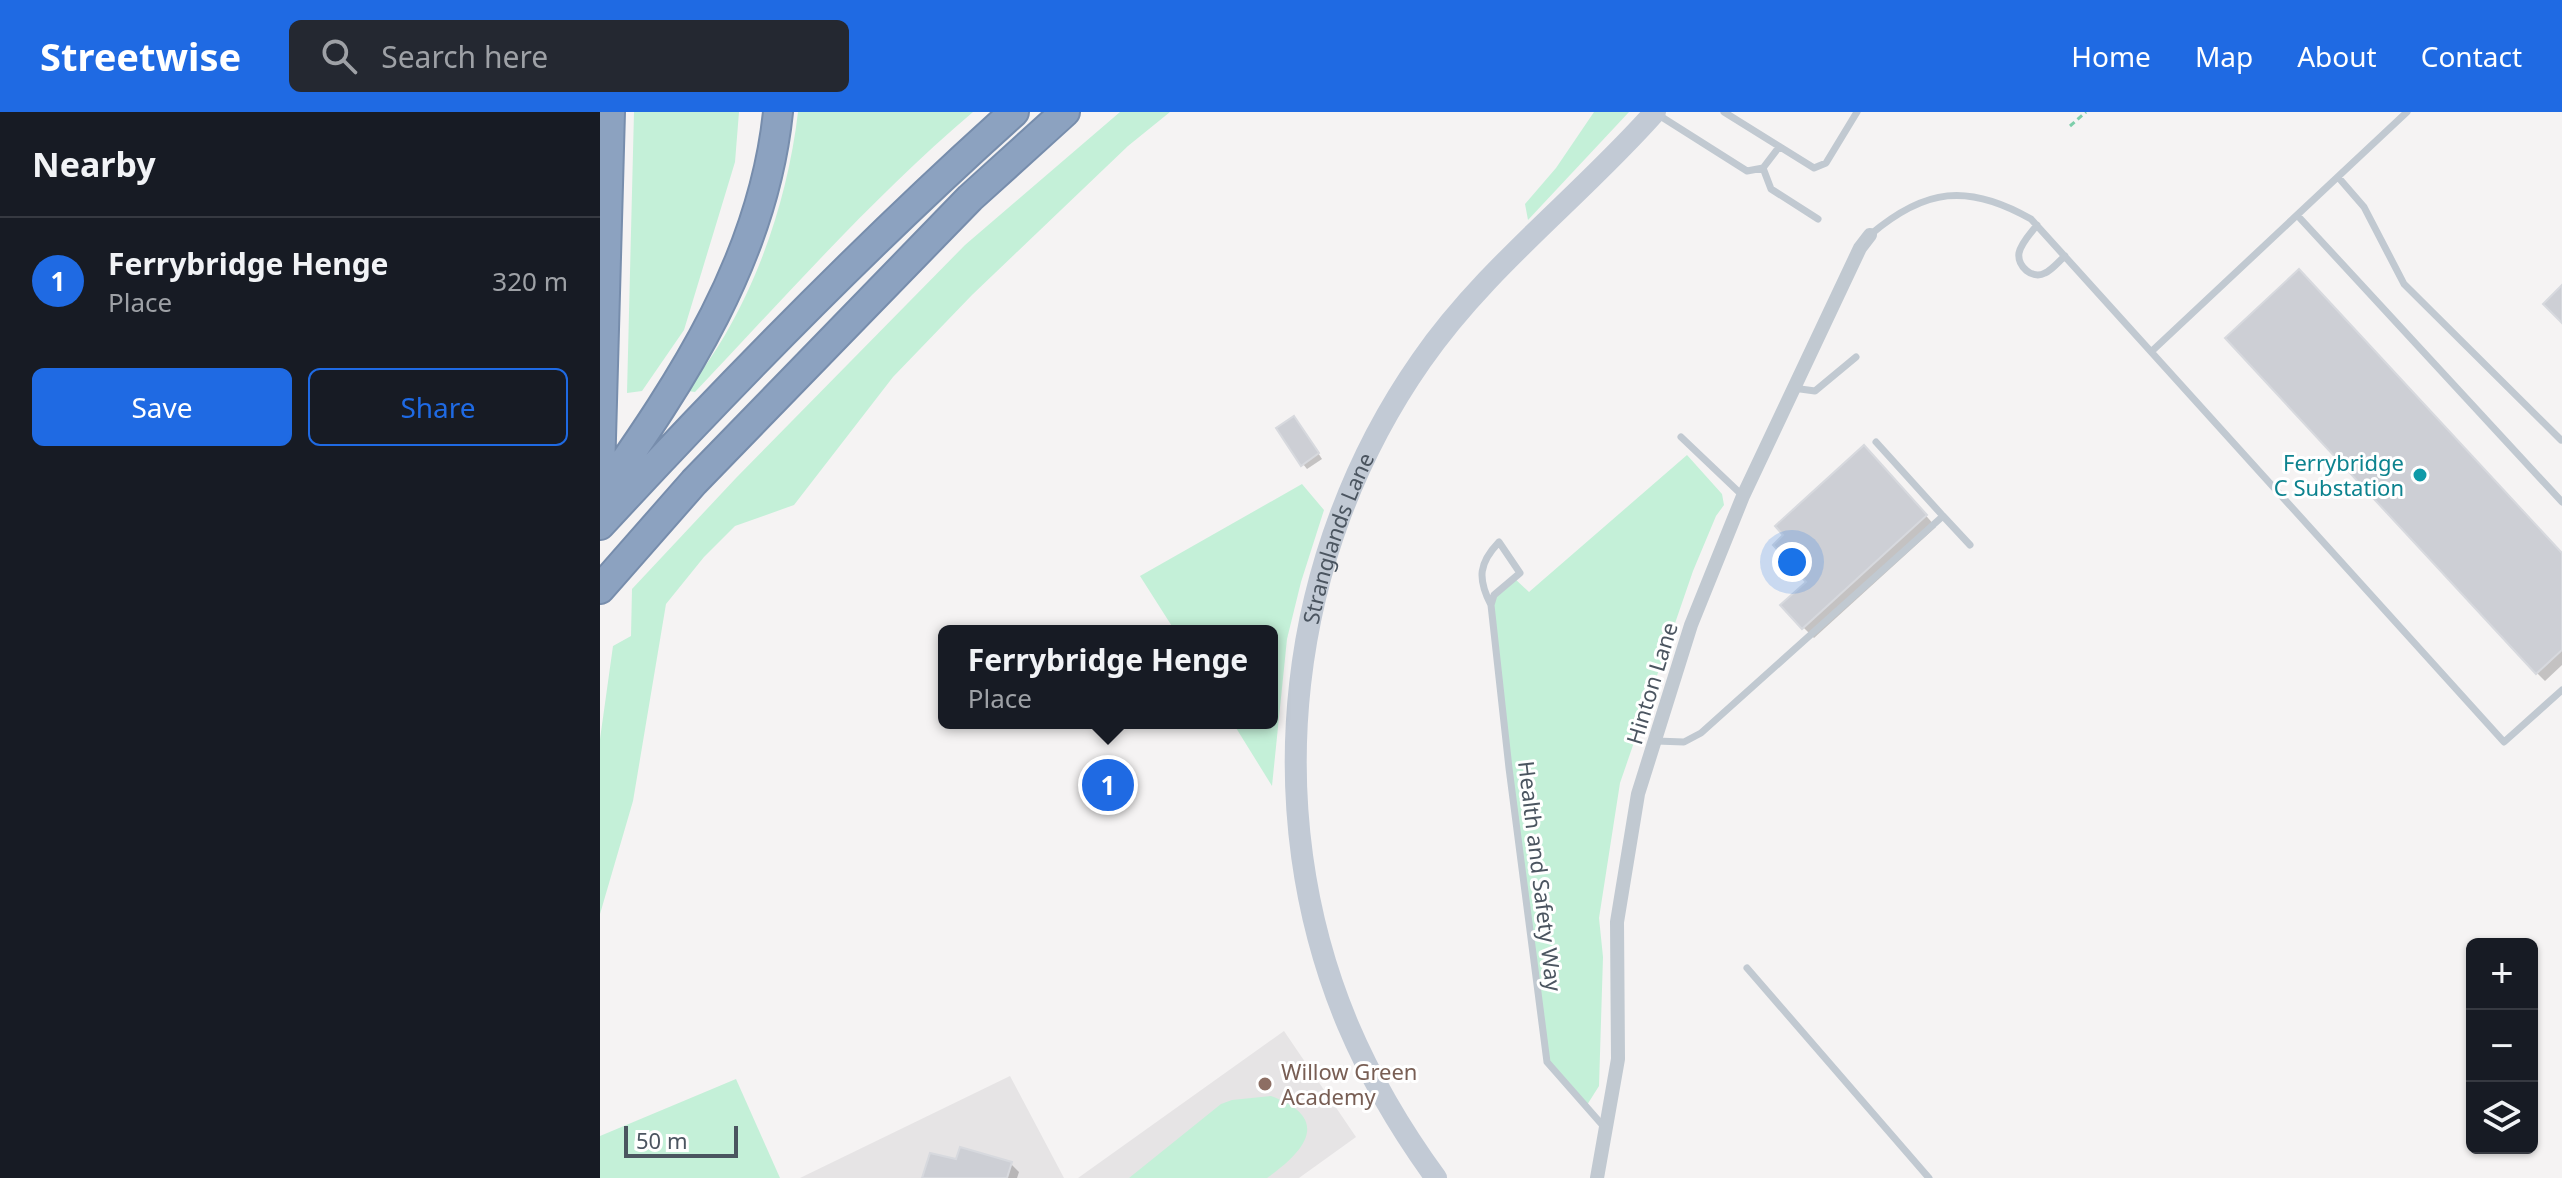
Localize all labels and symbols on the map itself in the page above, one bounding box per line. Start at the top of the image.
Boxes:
street label: Stranglands Lane [1295,447,1380,626]
place label: Ferrybridge C Substation [2274,447,2404,502]
marker: Ferrybridge C Substation [2411,466,2429,484]
your location [1772,542,1812,582]
street label: Hinton Lane [1618,618,1684,748]
pin: 1 [1082,755,1134,815]
street label: Health and Safety Way [1512,759,1570,994]
place label: Willow Green Academy [1281,1056,1417,1111]
marker: Willow Green Academy [1256,1075,1274,1093]
scale bar [624,1122,738,1158]

